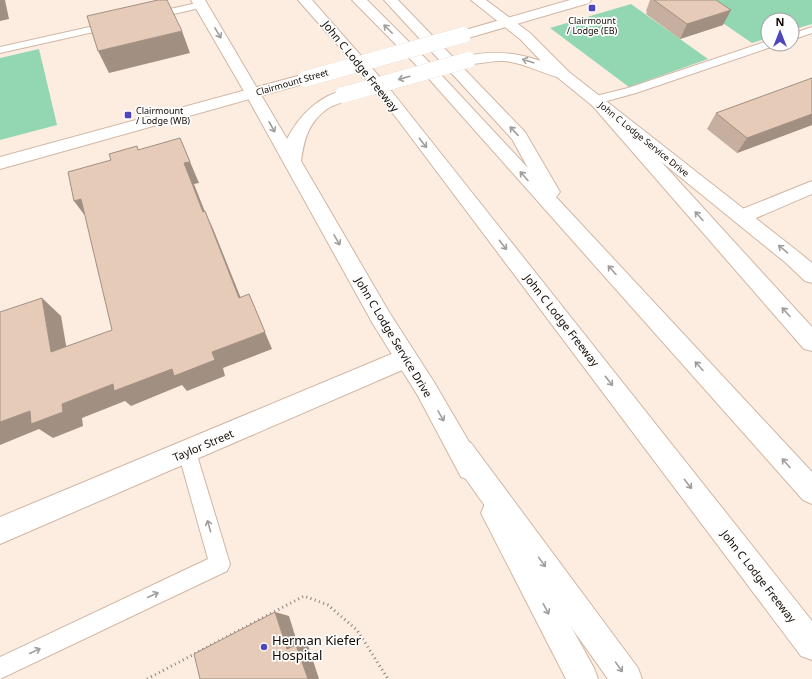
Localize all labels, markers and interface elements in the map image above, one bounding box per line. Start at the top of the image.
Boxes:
marker: Clairmount / Lodge (EB) [587,3,597,13]
north arrow [760,12,800,52]
place label: Clairmount / Lodge (EB) [567,14,618,37]
text: N [776,14,784,29]
street label: John C Lodge Freeway [319,16,403,115]
one-way arrow [383,24,393,34]
one-way arrow [214,27,222,39]
one-way arrow [521,57,534,64]
street label: Clairmount Street [254,65,330,99]
one-way arrow [398,75,411,82]
street label: John C Lodge Service Drive [595,98,692,180]
place label: Clairmount / Lodge (WB) [136,104,190,127]
marker: Clairmount / Lodge (WB) [123,110,133,120]
one-way arrow [269,121,277,133]
one-way arrow [509,126,519,136]
one-way arrow [419,137,427,148]
one-way arrow [520,171,529,181]
one-way arrow [695,210,704,221]
one-way arrow [333,234,341,246]
one-way arrow [499,240,507,251]
one-way arrow [777,245,788,254]
one-way arrow [607,264,616,275]
street label: John C Lodge Freeway [521,270,603,370]
street label: John C Lodge Service Drive [352,273,436,400]
one-way arrow [782,308,791,318]
one-way arrow [694,361,703,371]
one-way arrow [605,375,613,386]
one-way arrow [438,409,445,421]
street label: Taylor Street [170,425,236,465]
one-way arrow [782,458,791,468]
one-way arrow [684,478,693,489]
one-way arrow [205,520,212,533]
street label: John C Lodge Freeway [718,526,800,626]
one-way arrow [538,557,546,568]
one-way arrow [147,591,159,598]
one-way arrow [543,603,550,615]
place label: Herman Kiefer Hospital [272,631,362,664]
marker: Herman Kiefer Hospital [259,642,269,652]
one-way arrow [29,647,41,654]
one-way arrow [615,662,623,673]

